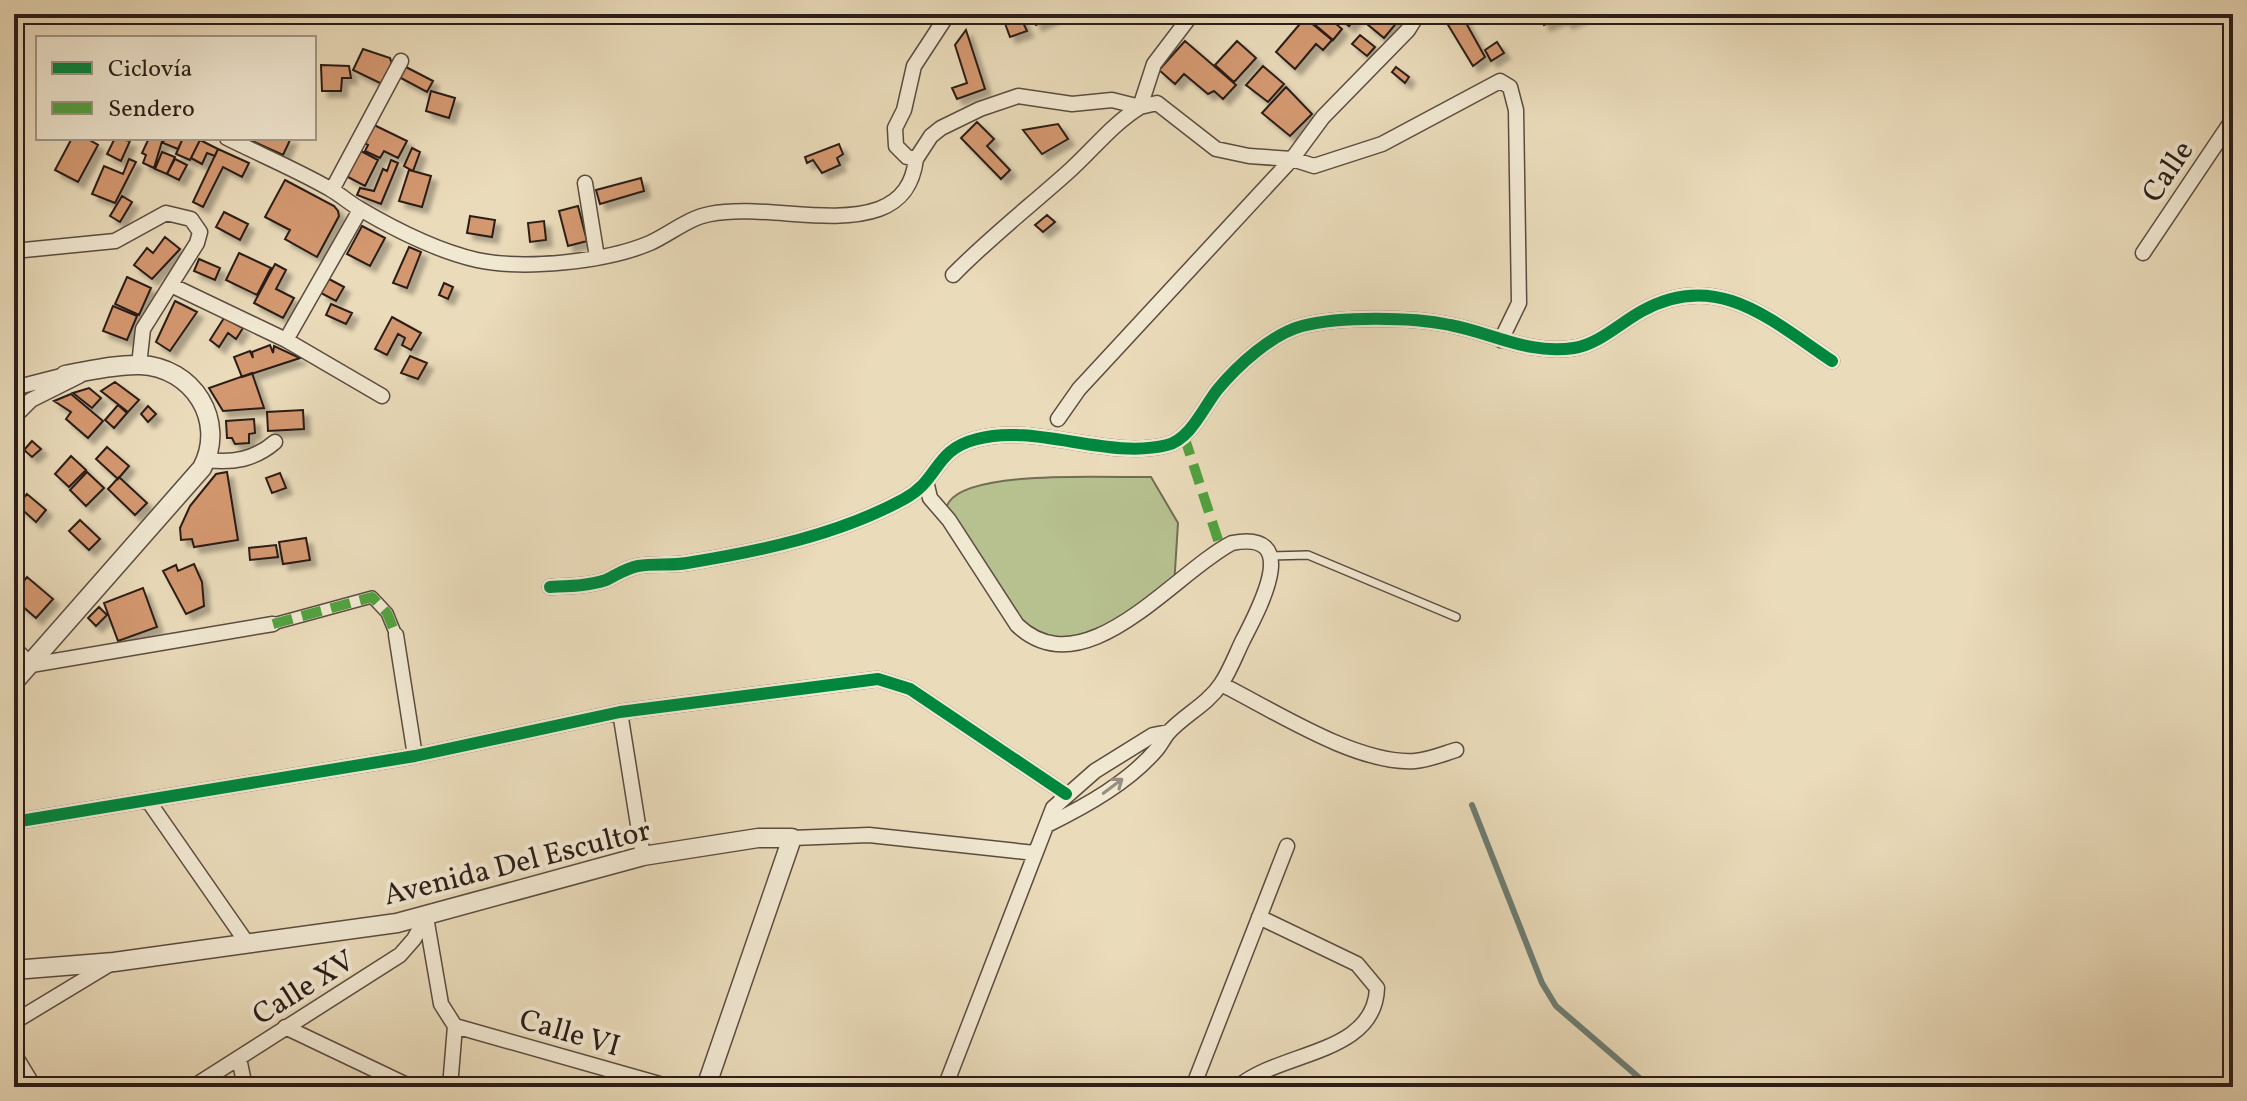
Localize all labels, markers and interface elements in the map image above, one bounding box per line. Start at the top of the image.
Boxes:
legend [36,36,316,140]
text: Ciclovía [108,53,193,87]
text: Sendero [108,93,195,127]
street label: Calle [2133,133,2205,212]
one-way arrow [1102,777,1123,794]
street label: Avenida Del Escultor [380,810,655,917]
street label: Calle XV [245,941,363,1037]
street label: Calle VI [514,1000,625,1068]

